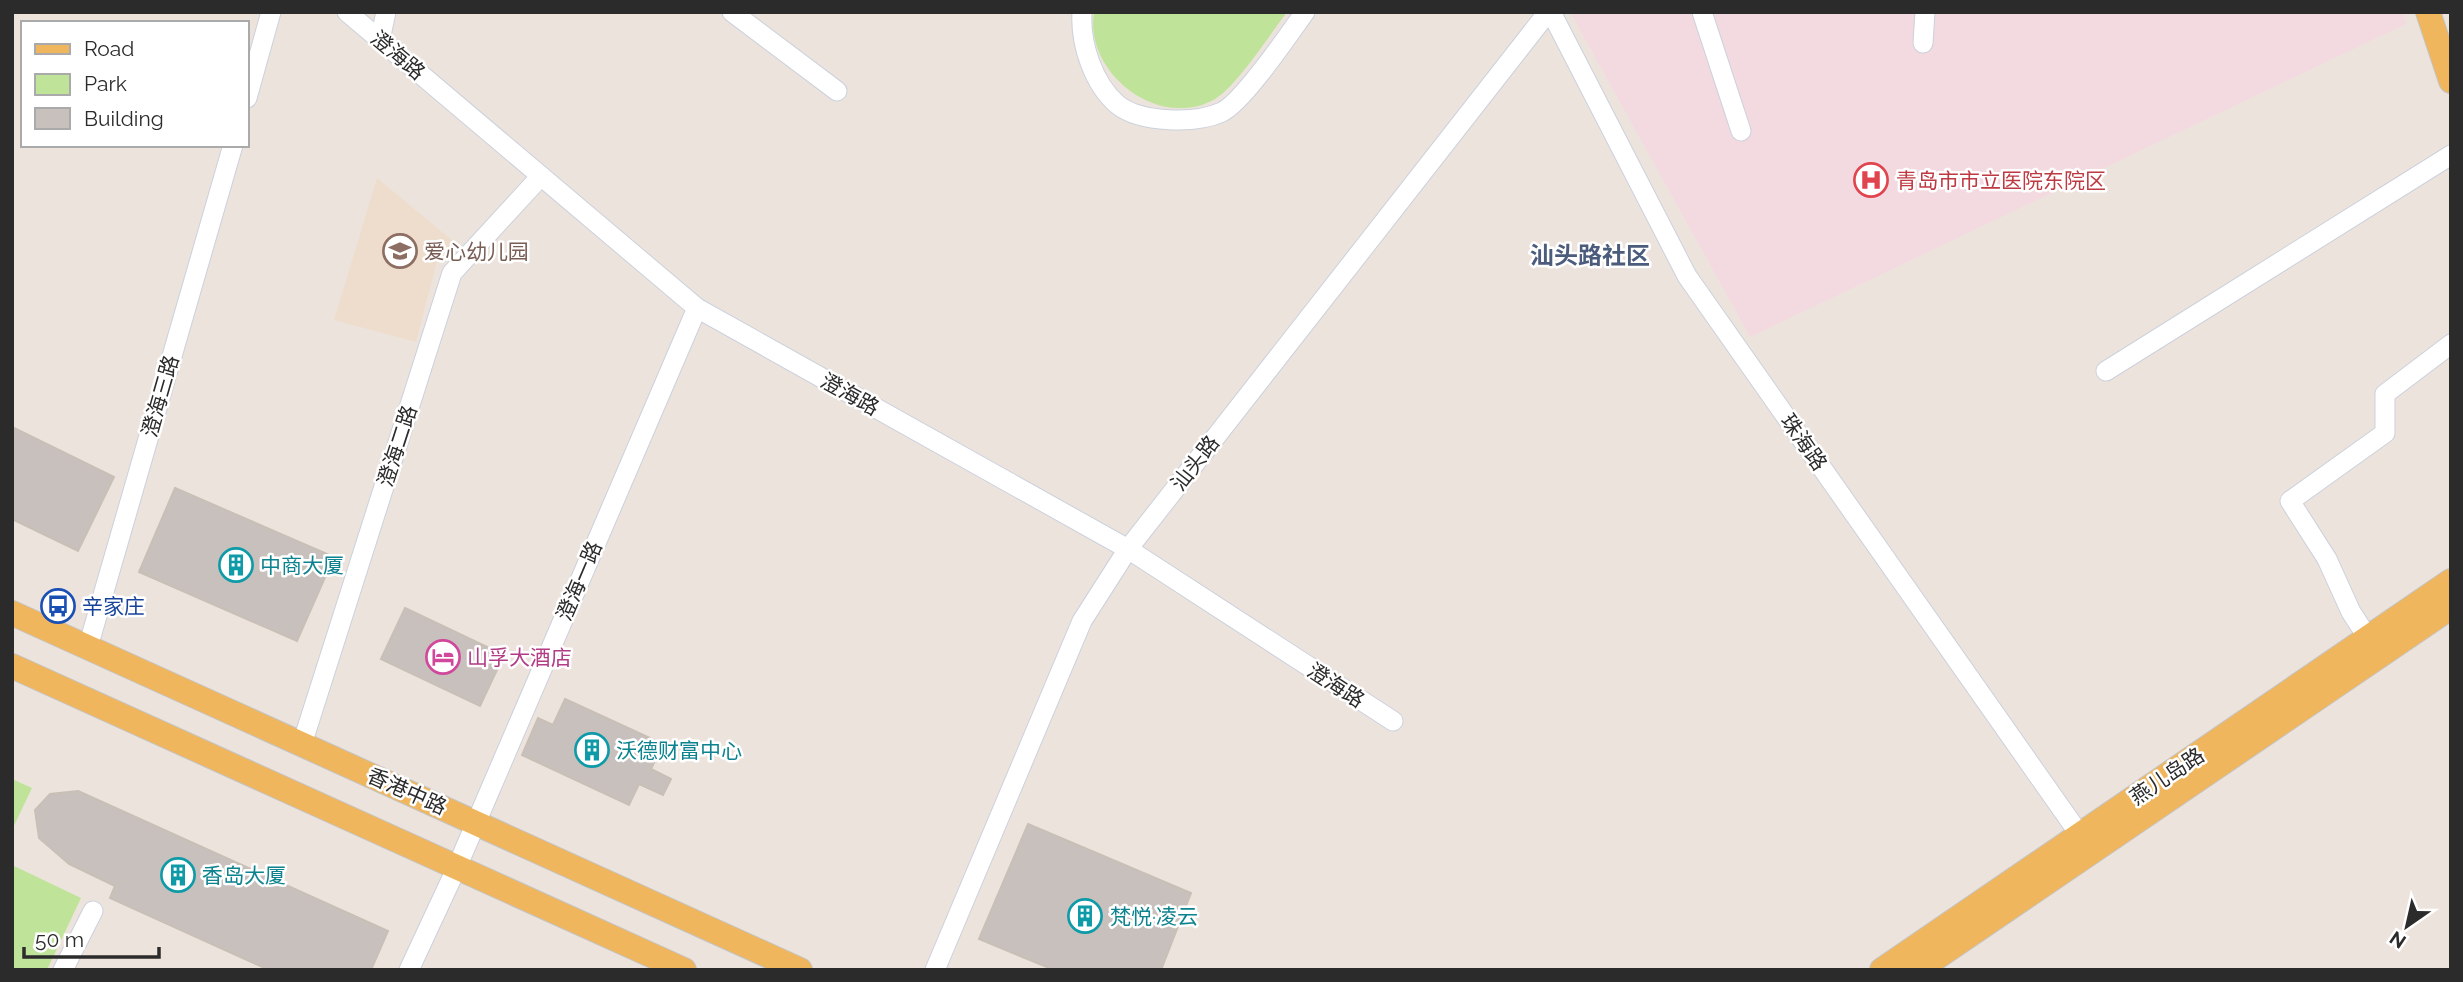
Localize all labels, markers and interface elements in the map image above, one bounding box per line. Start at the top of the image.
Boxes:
legend [21,21,248,147]
street label: 澄海路 [366,25,430,85]
text: Road [84,36,134,61]
text: Park [84,71,127,96]
text: Building [84,106,164,131]
hospital icon: 青岛市市立医院东院区 [1852,161,1890,199]
place label: 青岛市市立医院东院区 [1896,168,2106,193]
school or university icon: 爱心幼儿园 [381,232,419,270]
place label: 爱心幼儿园 [424,239,529,264]
district label: 汕头路社区 [1530,241,1650,270]
street label: 澄海三路 [136,352,184,440]
street label: 澄海路 [816,368,884,420]
street label: 澄海二路 [372,402,422,490]
street label: 珠海路 [1776,409,1832,475]
street label: 汕头路 [1166,430,1224,496]
street label: 澄海一路 [551,537,607,625]
building icon: 中商大厦 [217,546,255,584]
place label: 中商大厦 [260,553,344,578]
bus stop icon: 辛家庄 [39,587,77,625]
place label: 辛家庄 [82,594,145,619]
hotel icon: 山孚大酒店 [424,638,462,676]
place label: 山孚大酒店 [467,645,572,670]
street label: 澄海路 [1303,657,1369,713]
building icon: 沃德财富中心 [573,731,611,769]
place label: 沃德财富中心 [616,738,742,763]
street label: 燕儿岛路 [2125,742,2209,810]
street label: 香港中路 [364,762,450,820]
building icon: 香岛大厦 [159,856,197,894]
place label: 香岛大厦 [202,863,286,888]
north arrow [2372,891,2442,961]
building icon: 梵悦·凌云 [1066,897,1104,935]
place label: 梵悦·凌云 [1110,904,1198,929]
scale bar [24,916,159,960]
text: 50 m [35,927,84,952]
text: N [2385,927,2410,953]

